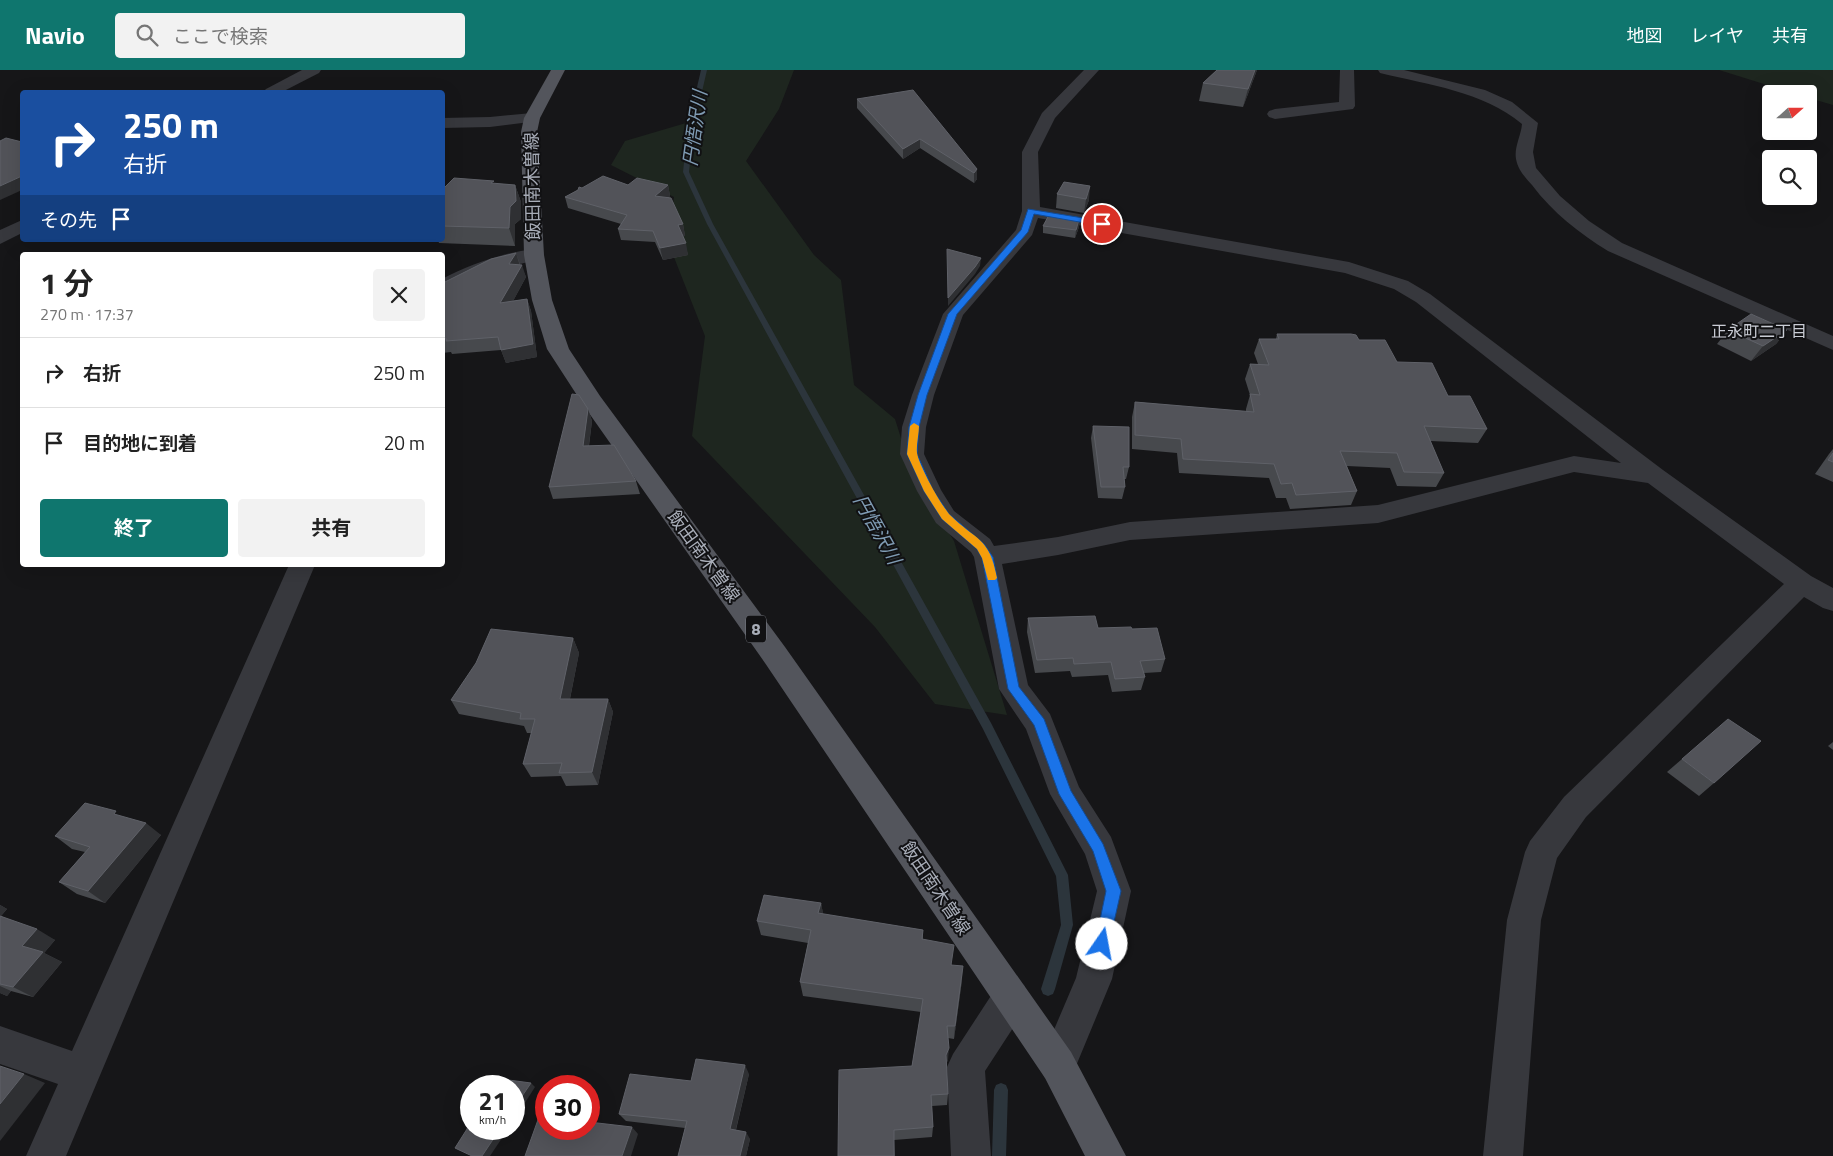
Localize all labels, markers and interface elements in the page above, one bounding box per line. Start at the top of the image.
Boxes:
search box [115,13,465,58]
text: Navio [25,17,85,53]
icon: search [133,21,161,49]
text: ここで検索 [173,21,268,50]
text: 地図 [1627,22,1663,49]
text: レイヤ [1691,22,1744,49]
text: 共有 [1772,22,1808,49]
north arrow [1762,85,1818,140]
map controls [1762,85,1817,205]
water label: 円悟沢川 [674,86,714,168]
text: 250 m [123,98,219,152]
icon: right [40,110,105,175]
street label: 飯田南木曽線 [518,132,546,240]
text: 右折 [123,147,167,181]
button: search [1762,150,1817,205]
pin [1081,203,1123,245]
text: その先 [40,205,97,234]
icon: arrive [107,205,135,233]
icon: arrive [1088,210,1116,238]
text: 1 分 [40,260,93,306]
button: close [373,269,425,321]
text: 270 m · 17:37 [40,302,134,326]
district label: 正永町二丁目 [1711,319,1807,343]
text: 右折 [83,358,121,387]
text: 250 m [373,358,425,387]
icon: right [40,359,68,387]
text: 目的地に到着 [83,428,197,457]
text: 20 m [384,428,425,457]
icon: arrive [40,429,68,457]
water label: 円悟沢川 [847,489,910,571]
button: 終了 [40,499,228,557]
button: 共有 [238,499,425,557]
street label: 飯田南木曽線 [661,504,747,608]
road number: 8 [746,616,766,642]
street label: 飯田南木曽線 [895,836,977,940]
position arrow [1075,917,1127,969]
speed limit sign: 30 [535,1075,600,1140]
text: 21 [478,1082,507,1120]
text: km/h [479,1110,506,1129]

